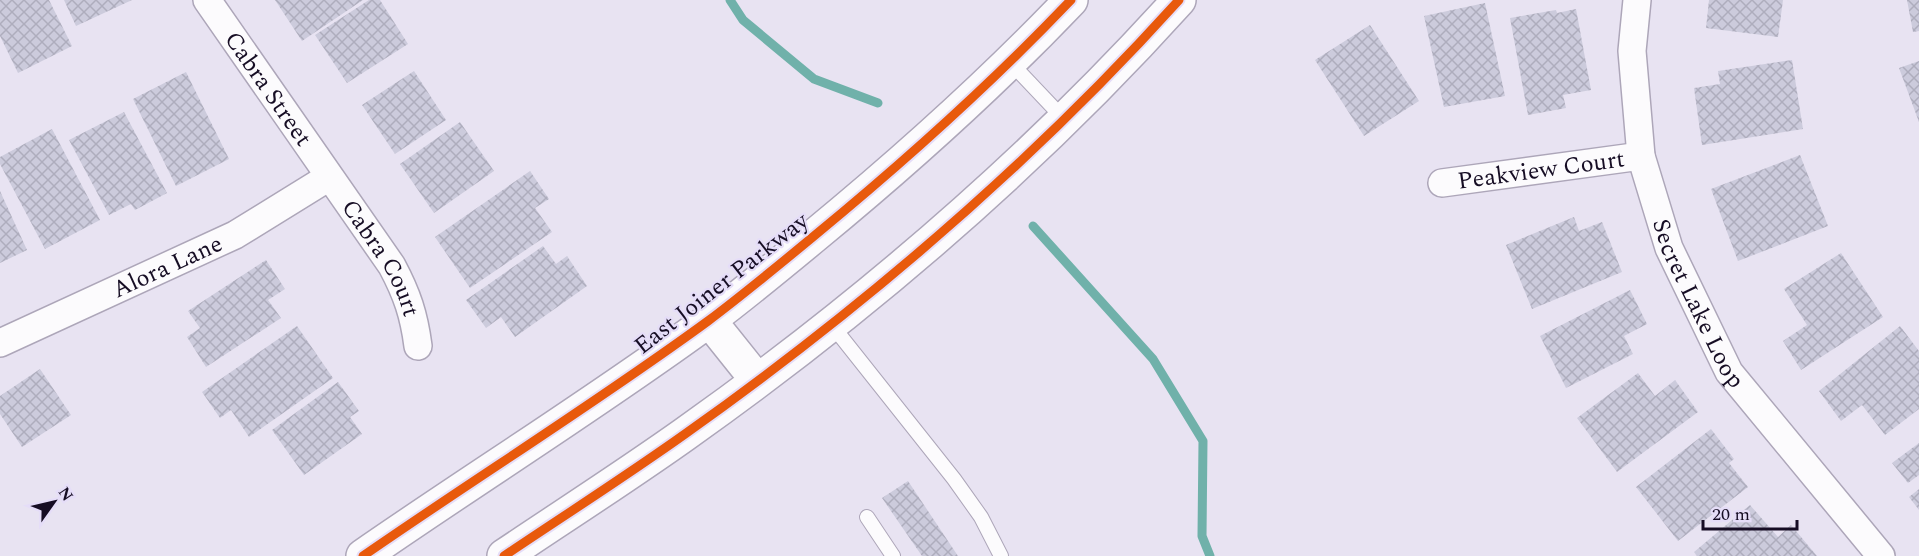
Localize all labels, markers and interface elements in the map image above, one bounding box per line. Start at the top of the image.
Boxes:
street label: Cabra Street [215,24,321,154]
street label: Peakview Court [1455,141,1627,200]
street label: Cabra Court [332,192,429,321]
street label: East Joiner Parkway [627,203,818,364]
street label: Secret Lake Loop [1642,214,1753,397]
street label: Alora Lane [107,226,229,308]
north arrow [24,472,84,532]
text: N [52,482,79,506]
scale bar [1703,493,1798,531]
text: 20 m [1712,501,1750,528]

